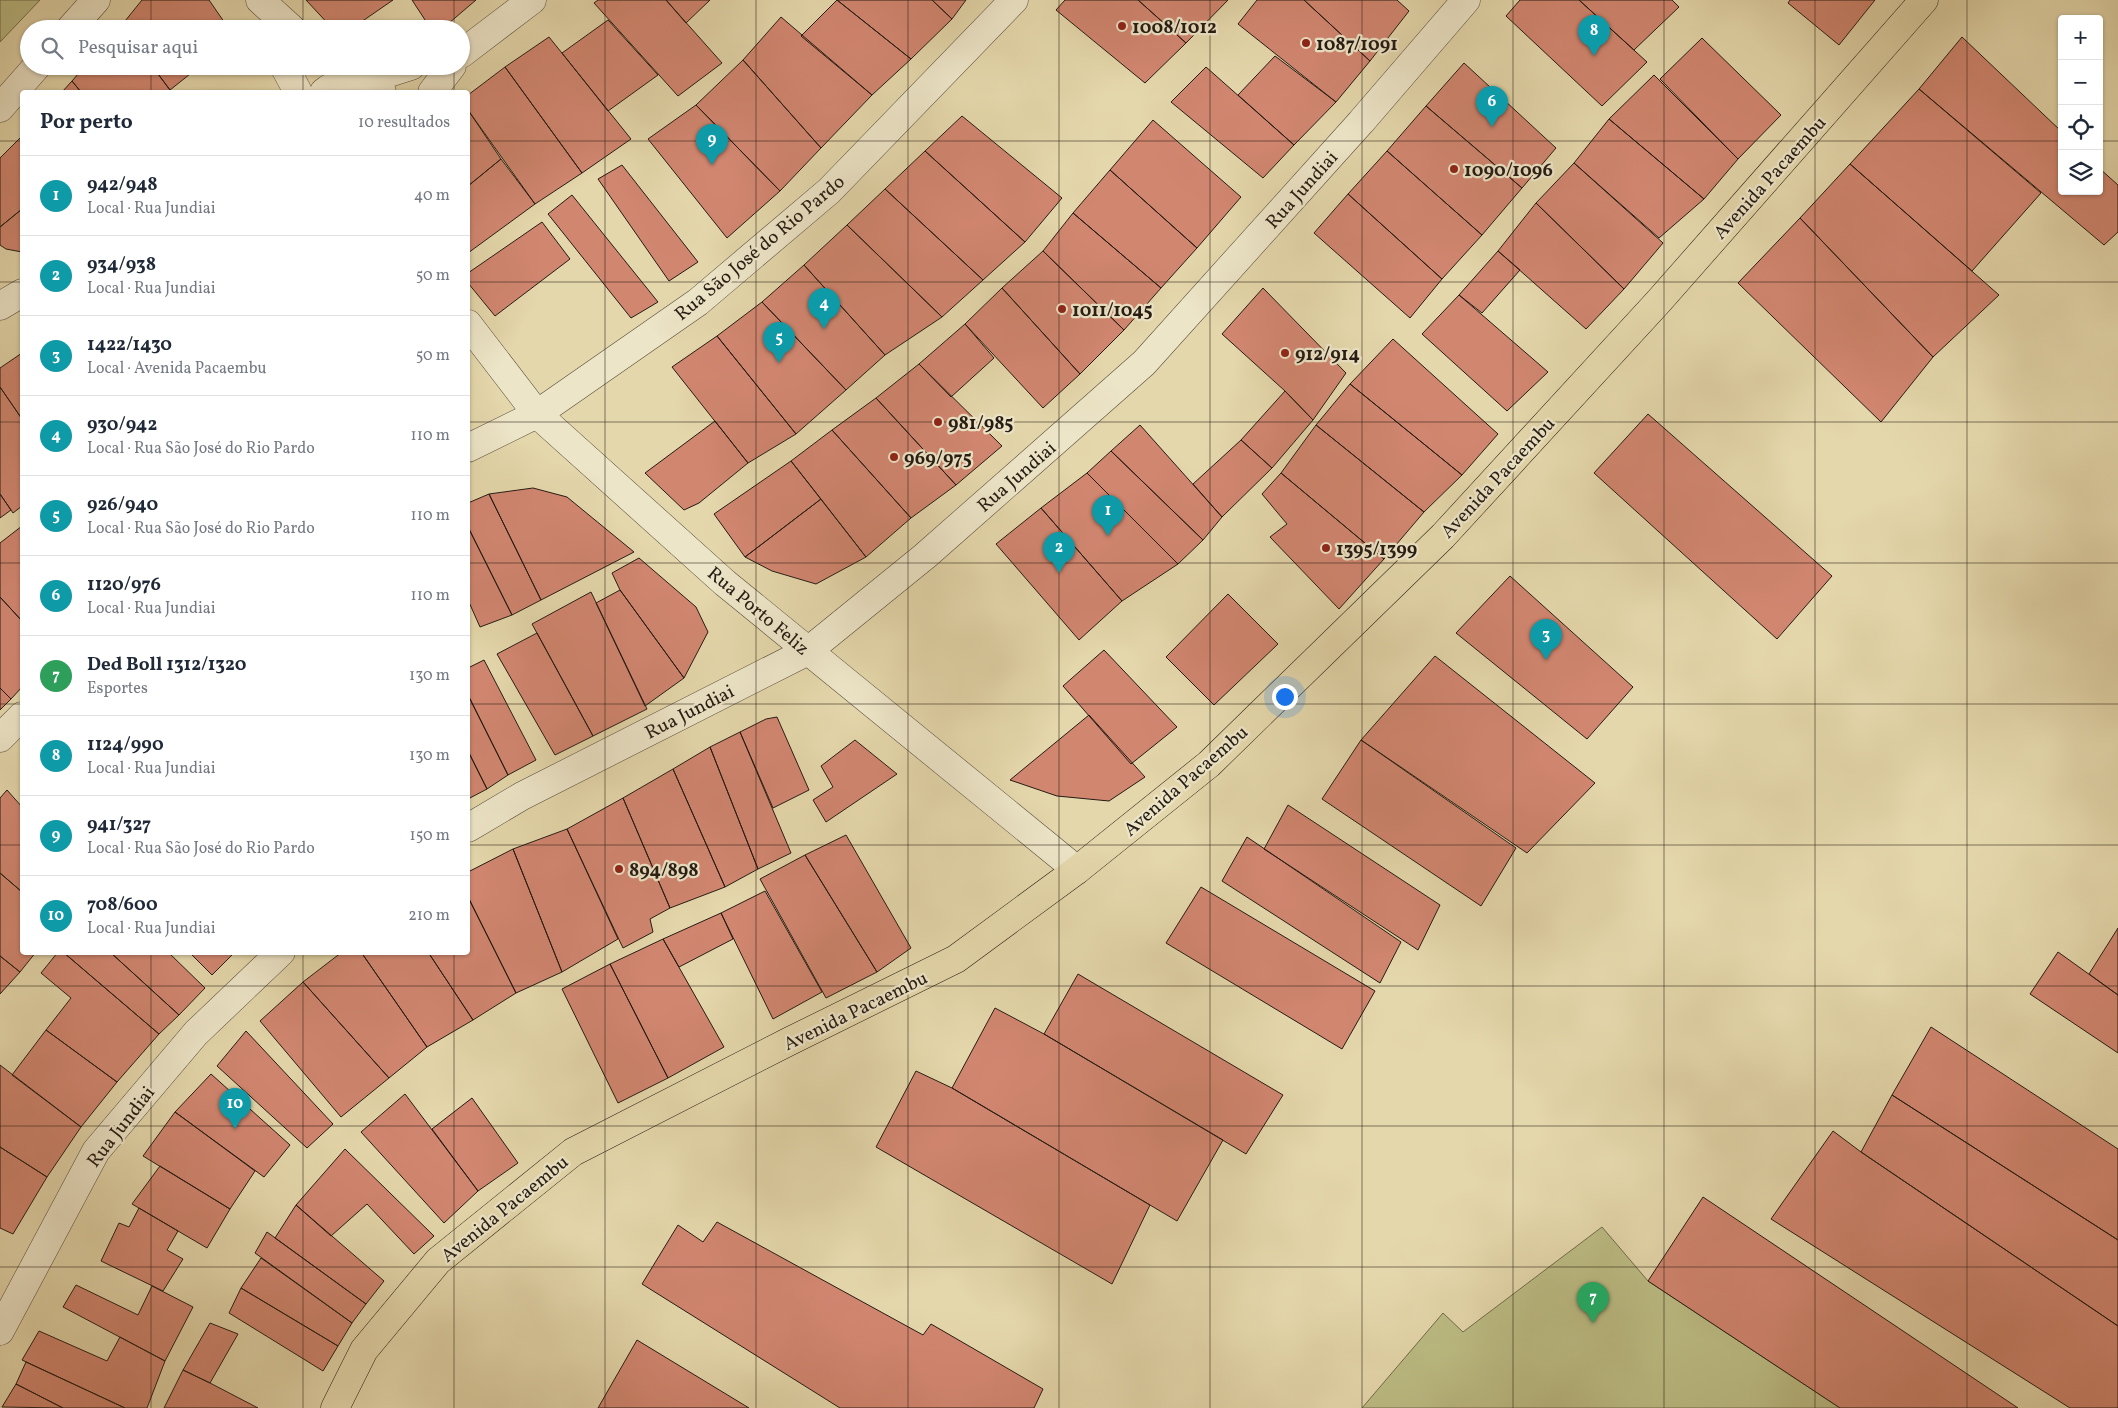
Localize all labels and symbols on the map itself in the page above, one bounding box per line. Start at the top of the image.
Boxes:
place label: 1008/1012 [1132,15,1217,41]
pin: 8 [1578,15,1610,56]
marker: 1008/1012 [1116,20,1128,32]
place label: 1087/1091 [1316,32,1398,58]
marker: 1087/1091 [1300,37,1312,49]
pin: 6 [1476,86,1508,127]
street label: Avenida Pacaembu [1708,111,1833,246]
pin: 9 [696,124,728,165]
street label: Rua Jundiai [1260,145,1345,235]
place label: 1090/1096 [1464,158,1553,184]
marker: 1090/1096 [1448,163,1460,175]
street label: Rua São José do Rio Pardo [670,170,851,327]
pin: 4 [808,288,840,329]
place label: 1011/1045 [1072,298,1153,324]
marker: 1011/1045 [1056,303,1068,315]
pin: 5 [763,322,795,363]
place label: 912/914 [1295,342,1360,368]
marker: 912/914 [1279,347,1291,359]
place label: 981/985 [948,411,1013,437]
street label: Avenida Pacaembu [1435,412,1562,545]
marker: 981/985 [932,416,944,428]
street label: Rua Jundiai [972,436,1063,519]
place label: 969/975 [904,446,972,472]
marker: 969/975 [888,451,900,463]
pin: 1 [1092,495,1124,536]
pin: 2 [1043,532,1075,573]
place label: 1395/1399 [1336,537,1417,563]
marker: 1395/1399 [1320,542,1332,554]
street label: Rua Porto Feliz [701,561,814,662]
pin: 3 [1530,619,1562,660]
street label: Rua Jundiai [641,679,739,746]
your location [1272,684,1298,710]
street label: Avenida Pacaembu [1118,720,1254,843]
place label: 894/898 [629,858,699,884]
marker: 894/898 [613,863,625,875]
street label: Avenida Pacaembu [779,966,932,1058]
street label: Rua Jundiai [82,1081,162,1173]
pin: 10 [219,1088,251,1129]
street label: Avenida Pacaembu [436,1150,575,1269]
pin: 7 [1577,1282,1609,1323]

